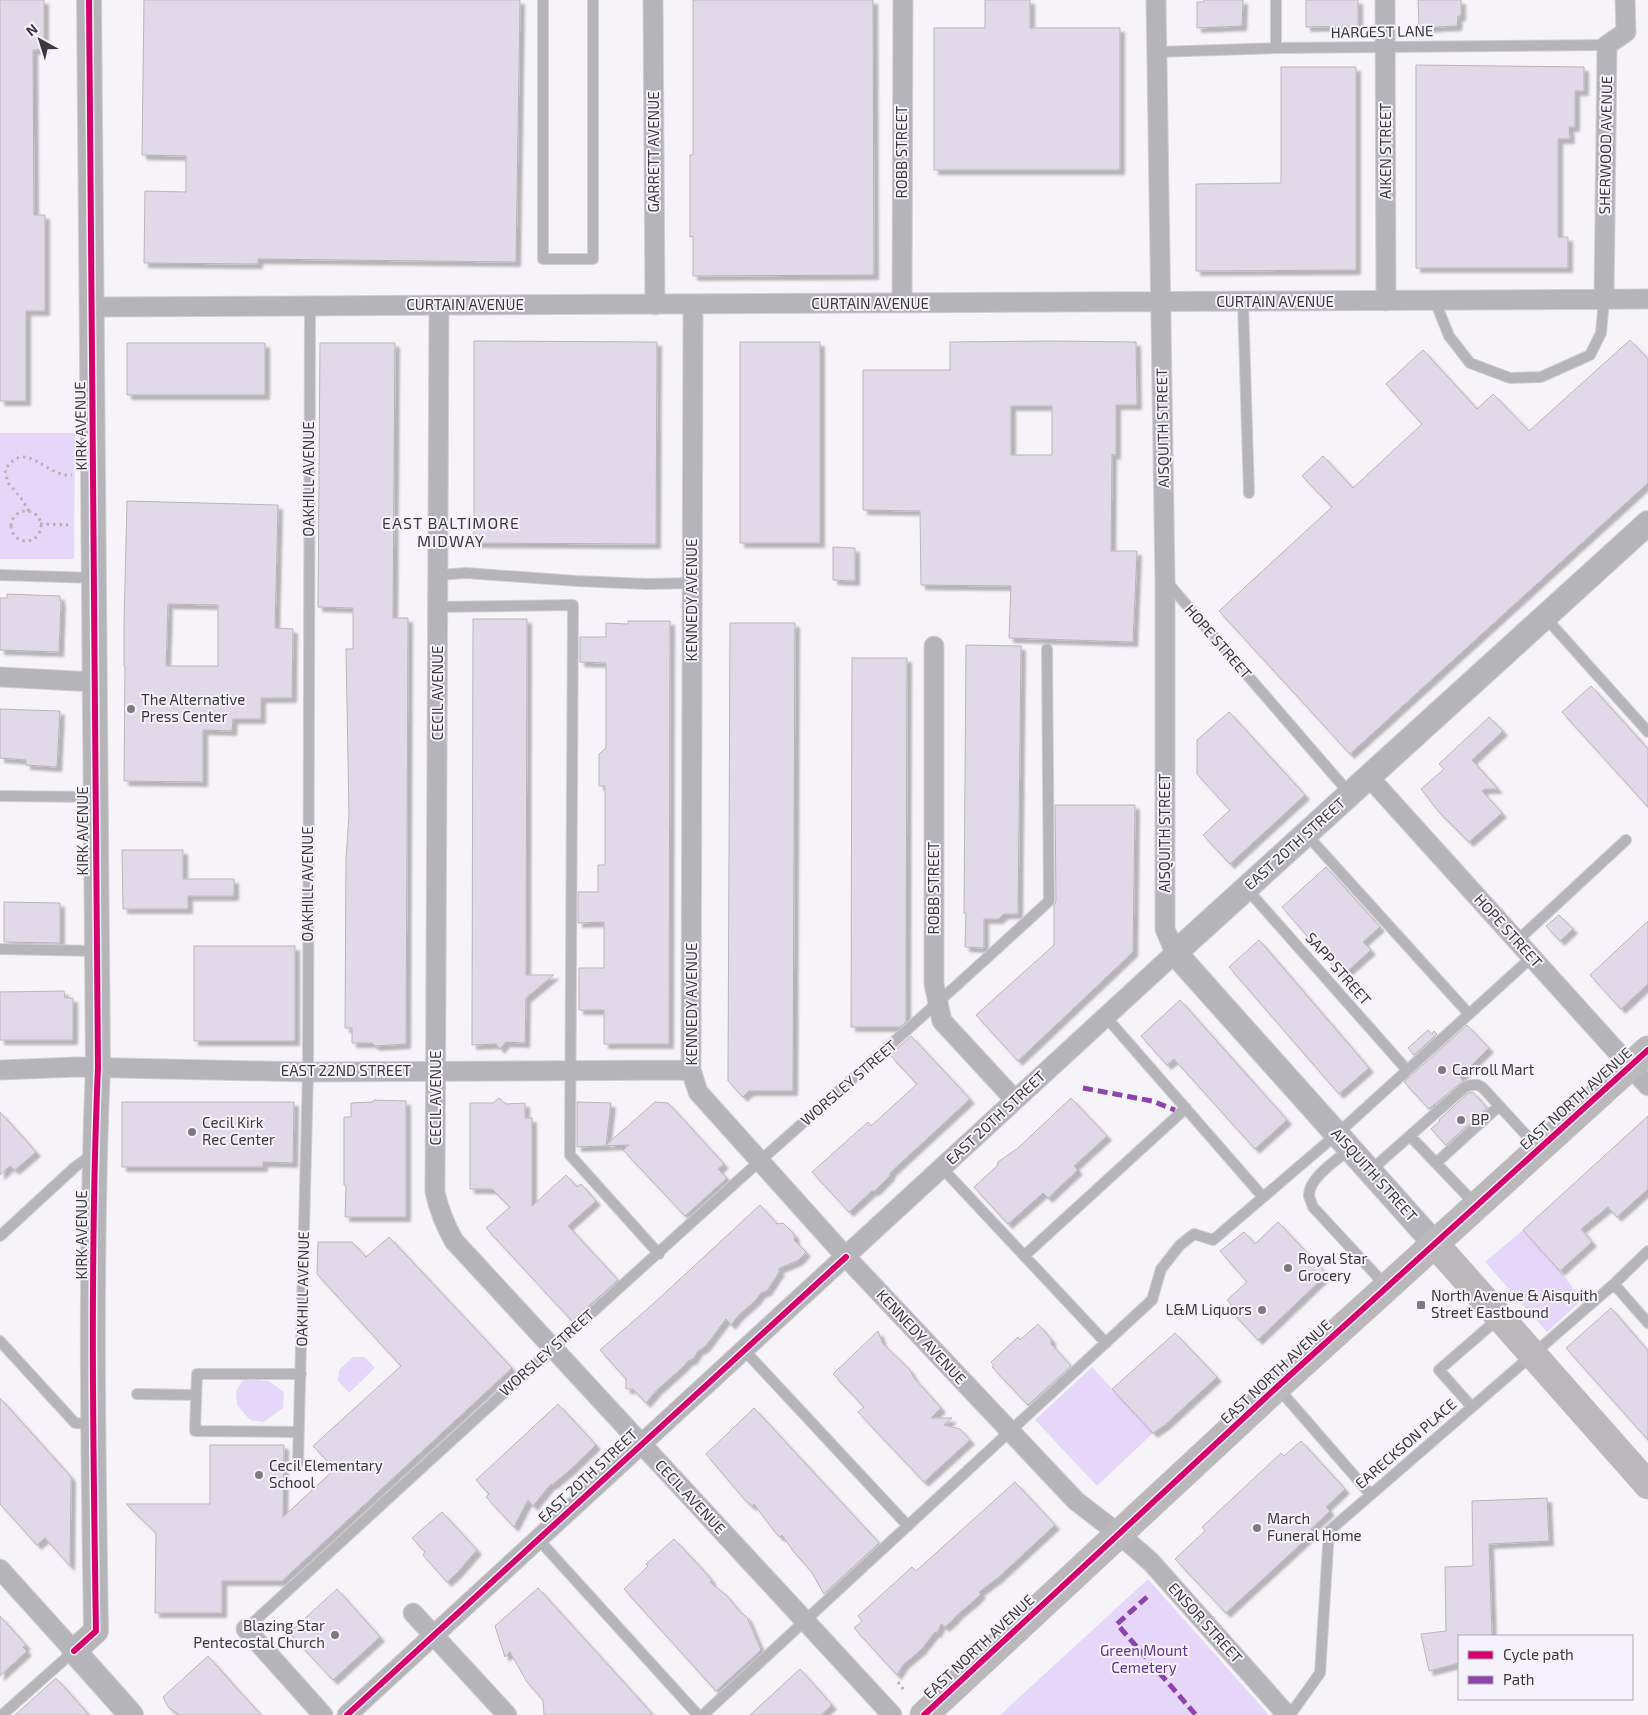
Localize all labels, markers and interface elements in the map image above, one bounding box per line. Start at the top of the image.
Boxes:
north arrow [15,15,65,65]
text: N [22,20,41,39]
street label: HARGEST LANE [1331,21,1433,41]
street label: SHERWOOD AVENUE [1595,76,1615,214]
street label: GARRETT AVENUE [644,91,662,213]
street label: AIKEN STREET [1376,103,1394,199]
street label: ROBB STREET [892,105,910,199]
street label: CURTAIN AVENUE [1216,292,1334,310]
street label: CURTAIN AVENUE [811,294,929,312]
street label: CURTAIN AVENUE [406,295,524,313]
street label: AISQUITH STREET [1152,368,1173,488]
street label: KIRK AVENUE [70,381,90,471]
street label: OAKHILL AVENUE [299,421,317,537]
district label: EAST BALTIMORE MIDWAY [382,513,520,550]
street label: KENNEDY AVENUE [682,539,700,661]
street label: HOPE STREET [1182,601,1256,682]
street label: CECIL AVENUE [428,645,446,741]
place label: The Alternative Press Center [141,690,245,725]
marker: The Alternative Press Center [125,703,137,715]
street label: AISQUITH STREET [1155,773,1174,893]
street label: KIRK AVENUE [73,786,91,876]
street label: EAST 20TH STREET [1240,793,1349,893]
street label: OAKHILL AVENUE [298,826,316,942]
street label: ROBB STREET [924,841,942,935]
street label: HOPE STREET [1471,890,1547,971]
street label: SAPP STREET [1302,928,1375,1009]
street label: KENNEDY AVENUE [682,943,700,1065]
street label: WORSLEY STREET [797,1035,900,1129]
street label: EAST NORTH AVENUE [1516,1043,1635,1153]
street label: CECIL AVENUE [426,1050,444,1146]
place label: Carroll Mart [1452,1060,1534,1078]
street label: EAST 22ND STREET [281,1061,412,1079]
marker: Carroll Mart [1436,1064,1448,1076]
street label: EAST 20TH STREET [942,1066,1049,1168]
place label: BP [1471,1110,1489,1128]
place label: Cecil Kirk Rec Center [202,1113,275,1148]
marker: BP [1455,1114,1467,1126]
street label: AISQUITH STREET [1327,1124,1422,1226]
marker: Cecil Kirk Rec Center [186,1126,198,1138]
street label: KIRK AVENUE [72,1190,90,1280]
street label: OAKHILL AVENUE [292,1231,312,1347]
place label: Royal Star Grocery [1298,1249,1367,1284]
marker: Royal Star Grocery [1282,1262,1294,1274]
street label: KENNEDY AVENUE [873,1285,970,1387]
place label: North Avenue & Aisquith Street Eastbound [1431,1286,1598,1321]
marker: North Avenue & Aisquith Street Eastbound [1415,1299,1427,1311]
place label: L&M Liquors [1166,1300,1252,1318]
marker: L&M Liquors [1256,1304,1268,1316]
street label: WORSLEY STREET [495,1305,598,1400]
street label: EAST NORTH AVENUE [1216,1315,1334,1427]
street label: EARECKSON PLACE [1351,1395,1460,1492]
street label: EAST 20TH STREET [534,1424,641,1526]
street label: CECIL AVENUE [652,1455,730,1537]
place label: Cecil Elementary School [269,1456,383,1491]
marker: Cecil Elementary School [253,1469,265,1481]
place label: March Funeral Home [1267,1509,1362,1544]
marker: March Funeral Home [1251,1522,1263,1534]
street label: ENSOR STREET [1165,1578,1247,1666]
street label: EAST NORTH AVENUE [919,1590,1037,1702]
place label: Blazing Star Pentecostal Church [193,1616,325,1651]
marker: Blazing Star Pentecostal Church [329,1629,341,1641]
legend [1458,1635,1633,1700]
park label: Green Mount Cemetery [1100,1641,1188,1676]
text: Cycle path [1503,1645,1574,1663]
text: Path [1503,1670,1534,1688]

